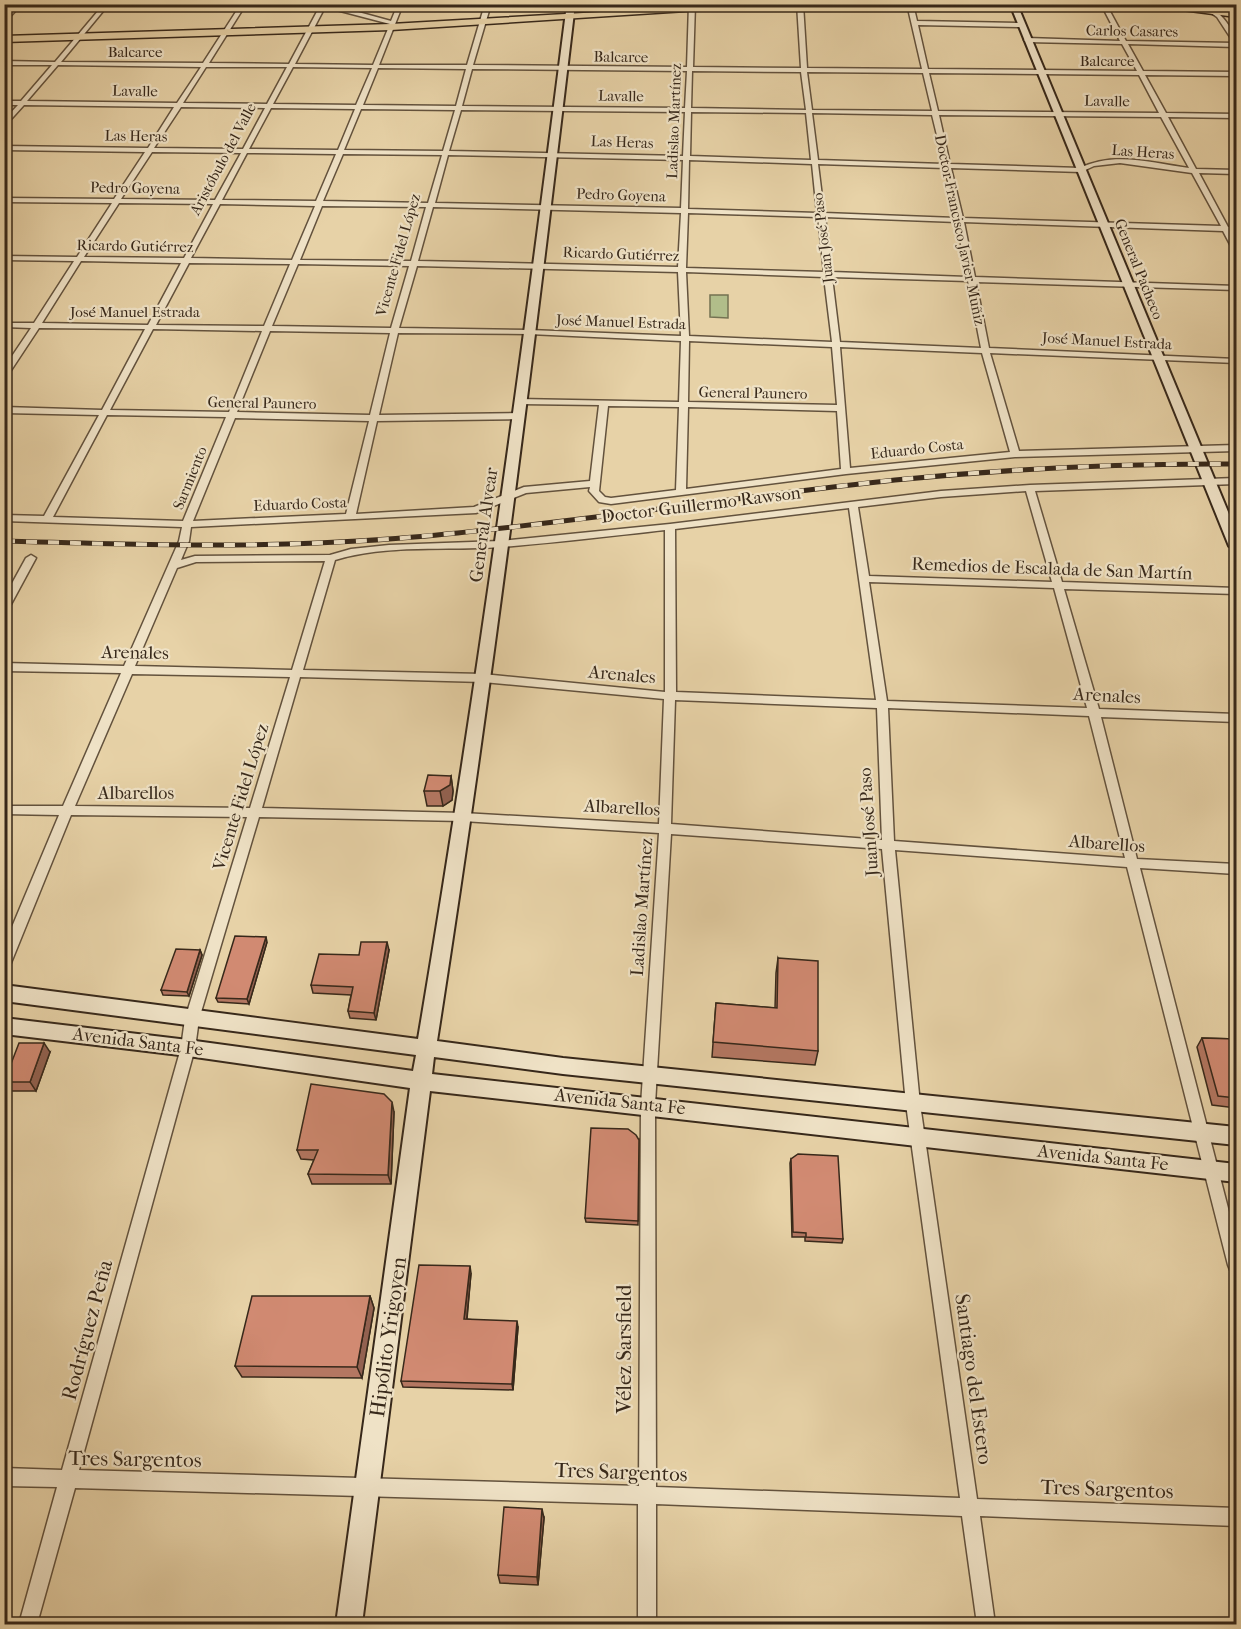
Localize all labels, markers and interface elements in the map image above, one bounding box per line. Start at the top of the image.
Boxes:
street label: Carlos Casares [1086,21,1179,41]
street label: Balcarce [108,43,163,61]
street label: Balcarce [594,48,649,66]
street label: Balcarce [1080,52,1135,70]
street label: Ladislao Martínez [663,63,685,179]
street label: Lavalle [112,82,159,100]
street label: Lavalle [598,87,645,105]
street label: Lavalle [1084,92,1131,110]
street label: Aristóbulo del Valle [185,99,260,219]
street label: Las Heras [104,126,168,146]
street label: Las Heras [590,132,654,152]
street label: Doctor Francisco Javier Muñiz [931,133,989,327]
street label: Las Heras [1111,141,1175,163]
street label: Pedro Goyena [90,178,181,198]
street label: Pedro Goyena [576,184,667,206]
street label: Vicente Fidel López [372,191,424,319]
street label: Juan José Paso [808,191,838,285]
street label: General Pacheco [1111,216,1168,322]
street label: Ricardo Gutiérrez [76,236,194,256]
street label: Ricardo Gutiérrez [562,243,680,265]
street label: José Manuel Estrada [69,303,201,321]
street label: José Manuel Estrada [555,311,687,333]
street label: José Manuel Estrada [1041,329,1173,353]
street label: General Paunero [698,383,808,403]
street label: General Paunero [207,393,317,413]
street label: Eduardo Costa [870,435,965,463]
street label: Sarmiento [169,443,211,512]
street label: General Alvear [466,466,502,584]
street label: Doctor Guillermo Rawson [600,482,803,528]
street label: Eduardo Costa [253,493,348,515]
street label: Remedios de Escalada de San Martín [911,554,1193,584]
street label: Arenales [100,642,169,664]
street label: Arenales [587,662,657,688]
street label: Arenales [1072,684,1141,708]
street label: Vicente Fidel López [208,721,273,874]
street label: Juan José Paso [855,767,883,879]
street label: Albarellos [97,783,174,804]
street label: Albarellos [582,795,661,820]
street label: Albarellos [1067,831,1146,857]
street label: Ladislao Martínez [627,837,657,977]
street label: Avenida Santa Fe [70,1023,205,1060]
street label: Avenida Santa Fe [553,1085,687,1119]
street label: Avenida Santa Fe [1036,1141,1170,1175]
street label: Hipólito Yrigoyen [365,1255,411,1419]
street label: Rodríguez Peña [57,1257,117,1403]
street label: Vélez Sarsfield [612,1284,636,1414]
street label: Santiago del Estero [950,1292,998,1466]
street label: Tres Sargentos [68,1446,202,1472]
street label: Tres Sargentos [554,1458,688,1486]
street label: Tres Sargentos [1040,1475,1174,1503]

